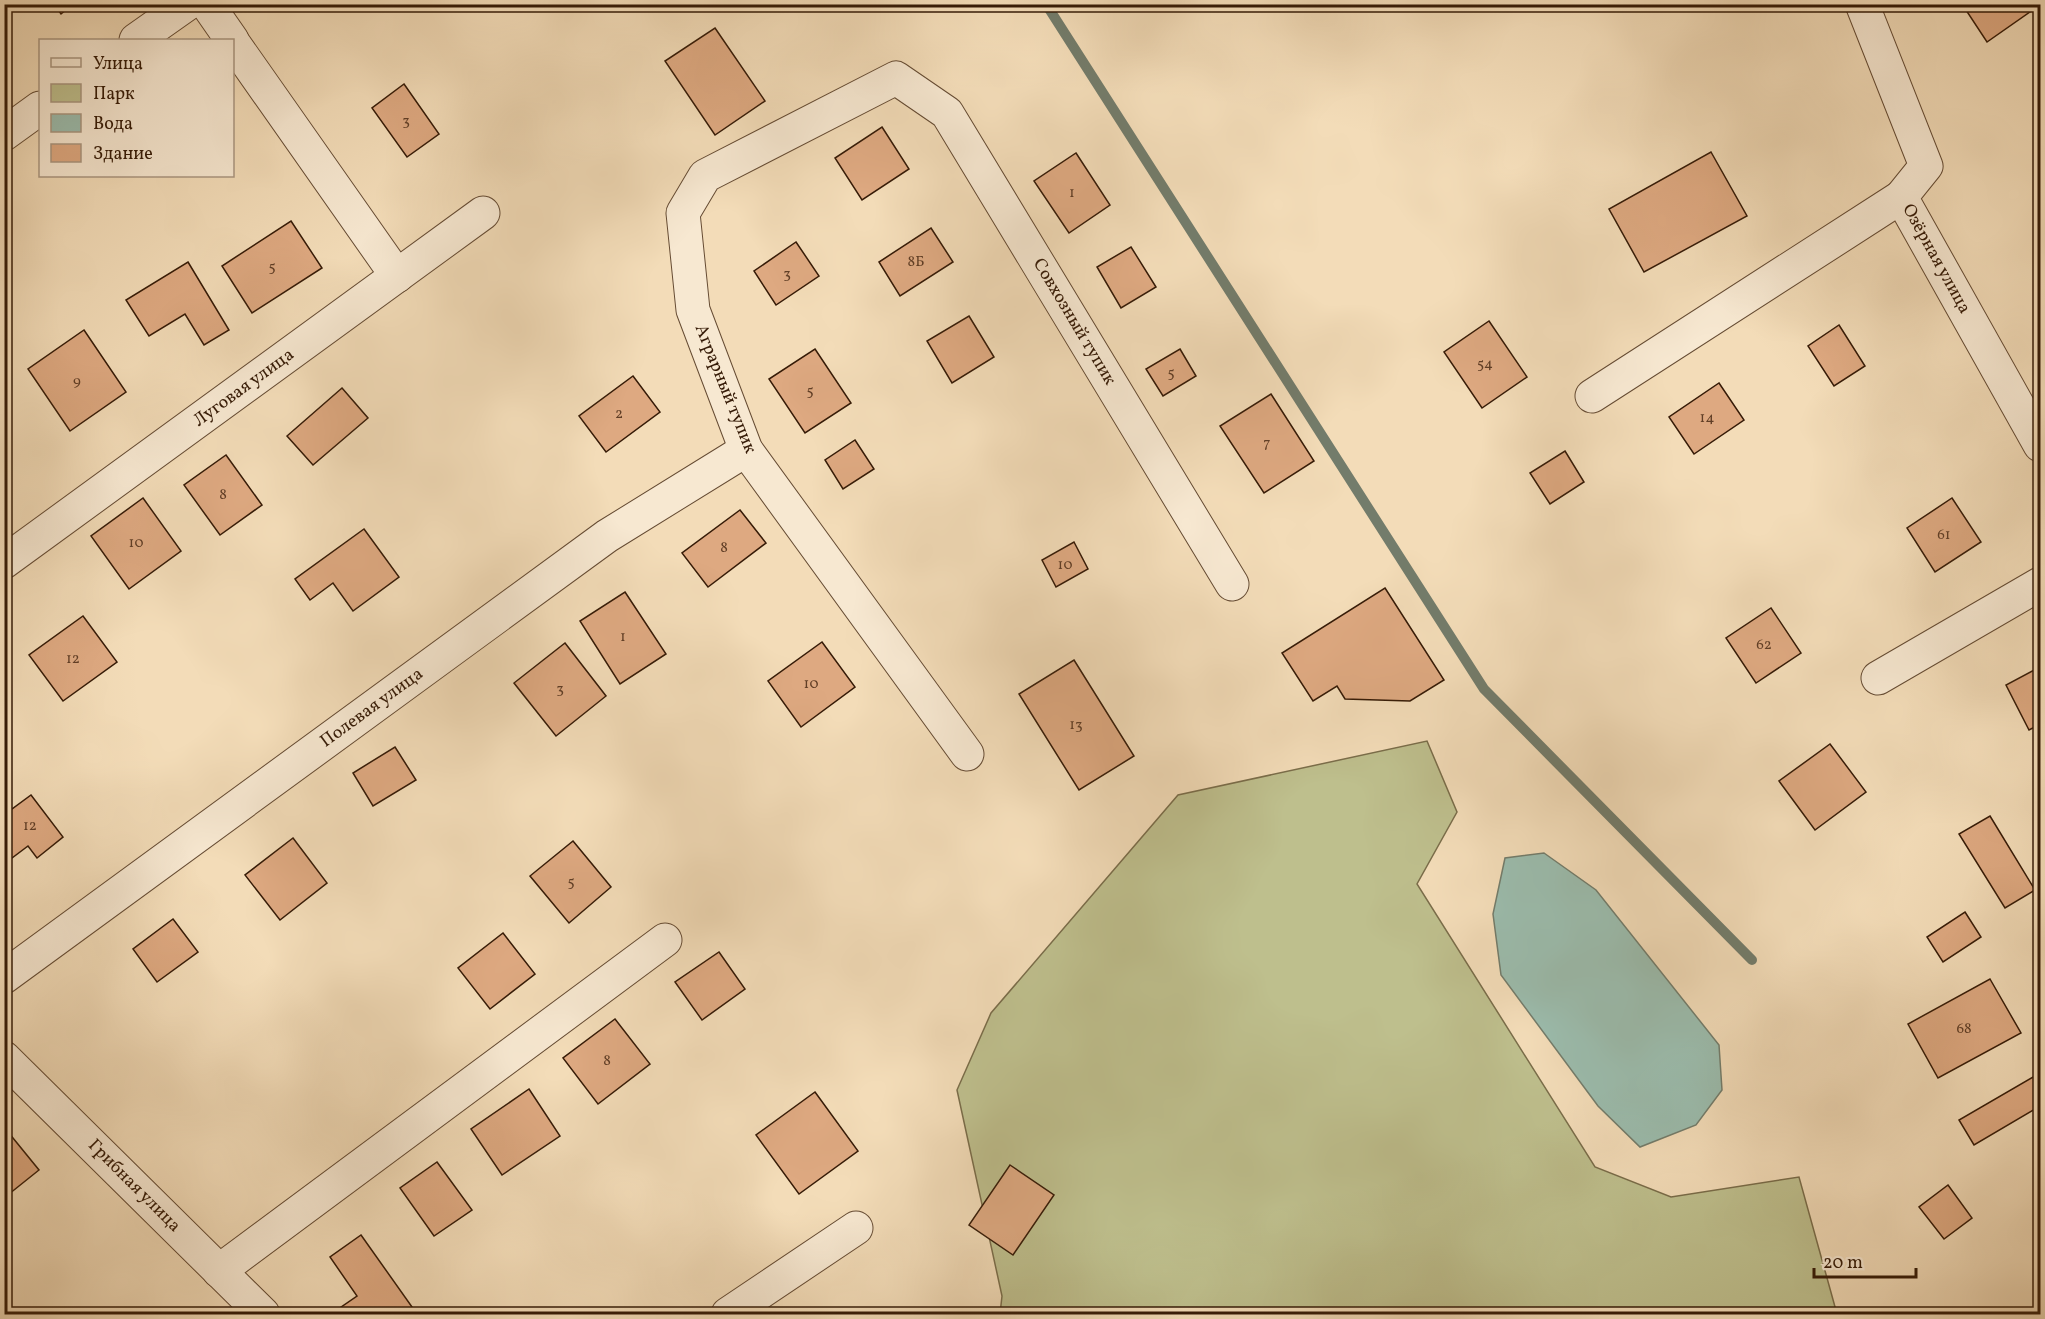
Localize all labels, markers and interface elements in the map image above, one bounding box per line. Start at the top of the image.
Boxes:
legend [39,39,234,177]
text: Улица [93,52,143,77]
text: Парк [93,82,135,107]
house number: 3 [402,111,410,132]
text: Вода [93,112,133,137]
text: Здание [93,142,153,167]
house number: 1 [1069,183,1075,204]
street label: Озёрная улица [1895,199,1977,319]
house number: 8Б [908,252,924,273]
street label: Совхозный тупик [1026,254,1122,391]
house number: 5 [268,257,276,278]
house number: 3 [783,264,791,285]
street label: Аграрный тупик [688,321,762,458]
street label: Луговая улица [188,343,300,433]
house number: 54 [1477,354,1493,375]
house number: 5 [1167,363,1175,384]
house number: 9 [73,371,81,392]
house number: 5 [806,381,814,402]
house number: 2 [615,404,623,425]
house number: 14 [1700,408,1714,429]
house number: 7 [1263,433,1271,454]
house number: 8 [219,485,227,506]
house number: 61 [1937,525,1951,546]
house number: 10 [129,533,143,554]
house number: 8 [720,538,728,559]
house number: 10 [1058,555,1072,576]
house number: 1 [620,627,626,648]
house number: 62 [1756,635,1772,656]
house number: 12 [66,649,80,670]
street label: Полевая улица [315,662,429,754]
house number: 10 [804,674,818,695]
house number: 3 [556,679,564,700]
house number: 13 [1069,715,1083,736]
house number: 12 [23,816,37,837]
house number: 5 [567,872,575,893]
house number: 68 [1956,1019,1972,1040]
house number: 8 [603,1051,611,1072]
street label: Грибная улица [82,1134,186,1238]
scale bar [1814,1241,1916,1279]
text: 20 m [1823,1251,1863,1276]

